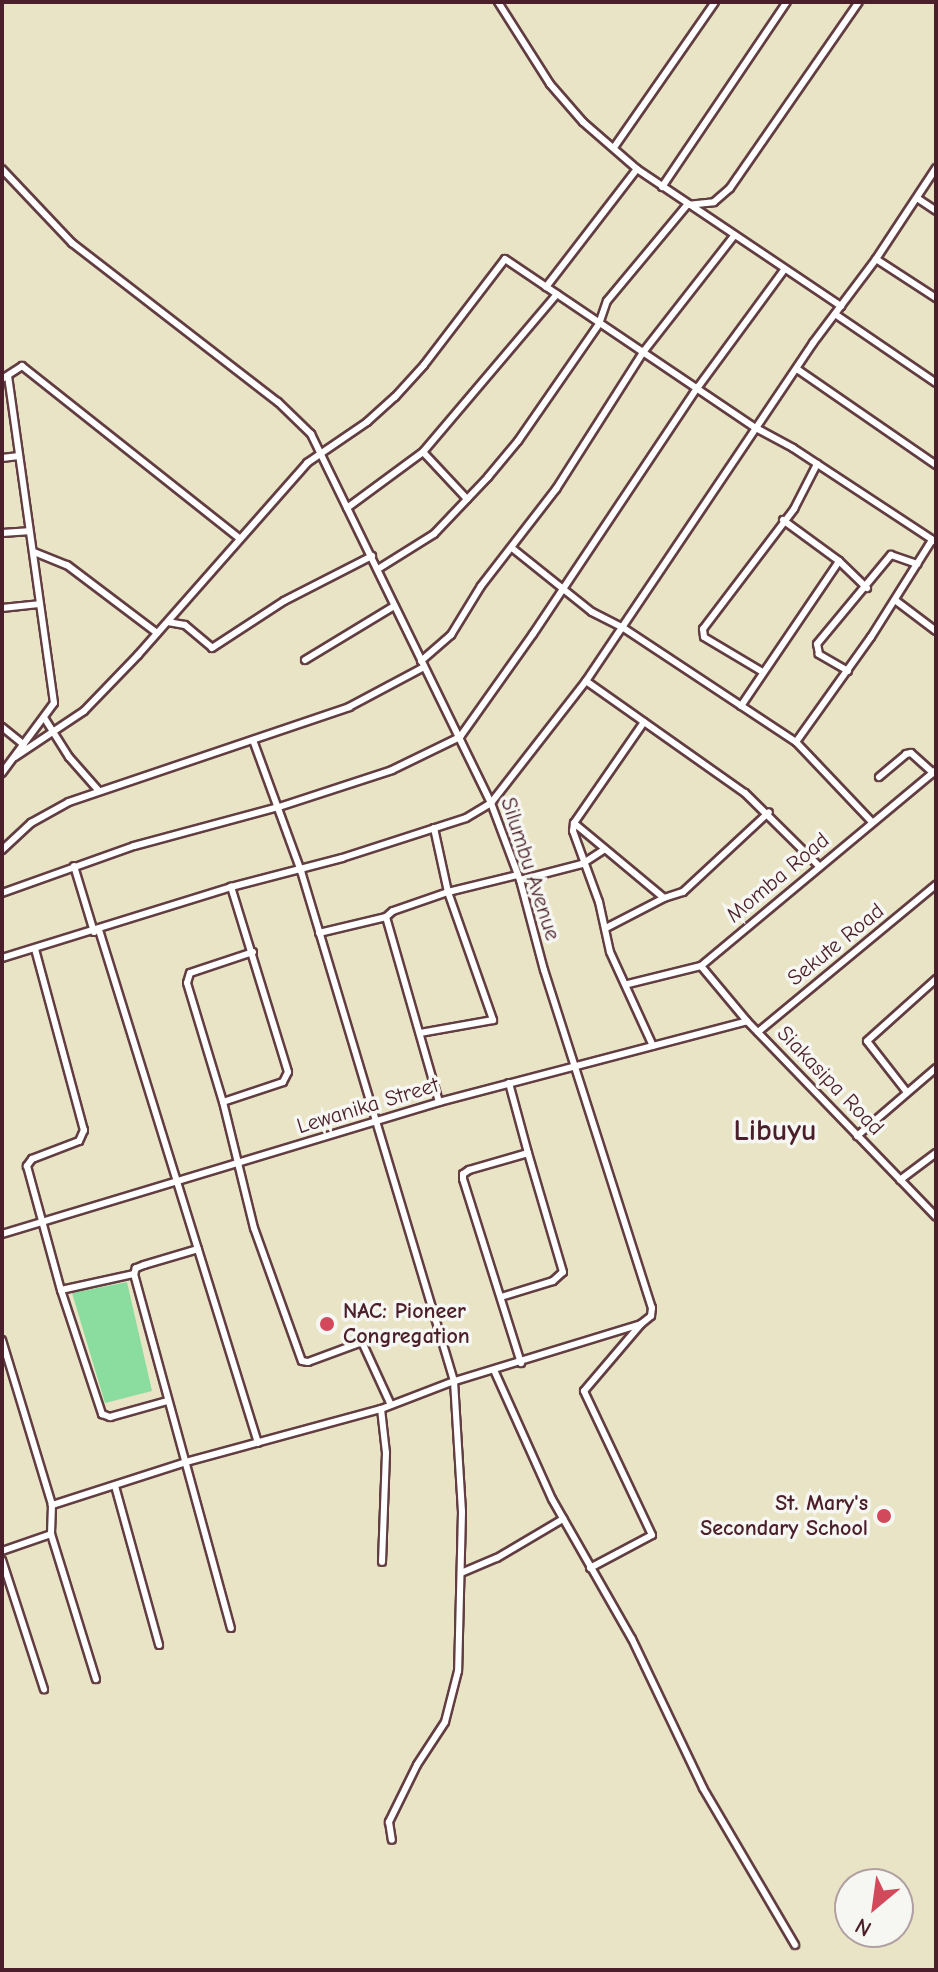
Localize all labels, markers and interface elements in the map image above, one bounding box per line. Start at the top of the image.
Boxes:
street label: Silumbu Avenue [494,794,566,944]
street label: Momba Road [721,827,835,929]
street label: Sekute Road [782,898,890,992]
street label: Siakasipa Road [771,1021,889,1141]
street label: Lewanika Street [294,1072,442,1140]
district label: Libuyu [733,1113,817,1149]
place label: NAC: Pioneer Congregation [343,1298,470,1350]
marker: NAC: Pioneer Congregation [318,1315,336,1333]
place label: St. Mary's Secondary School [700,1490,868,1542]
marker: St. Mary's Secondary School [875,1507,893,1525]
north arrow [834,1868,914,1948]
text: N [851,1912,876,1942]

